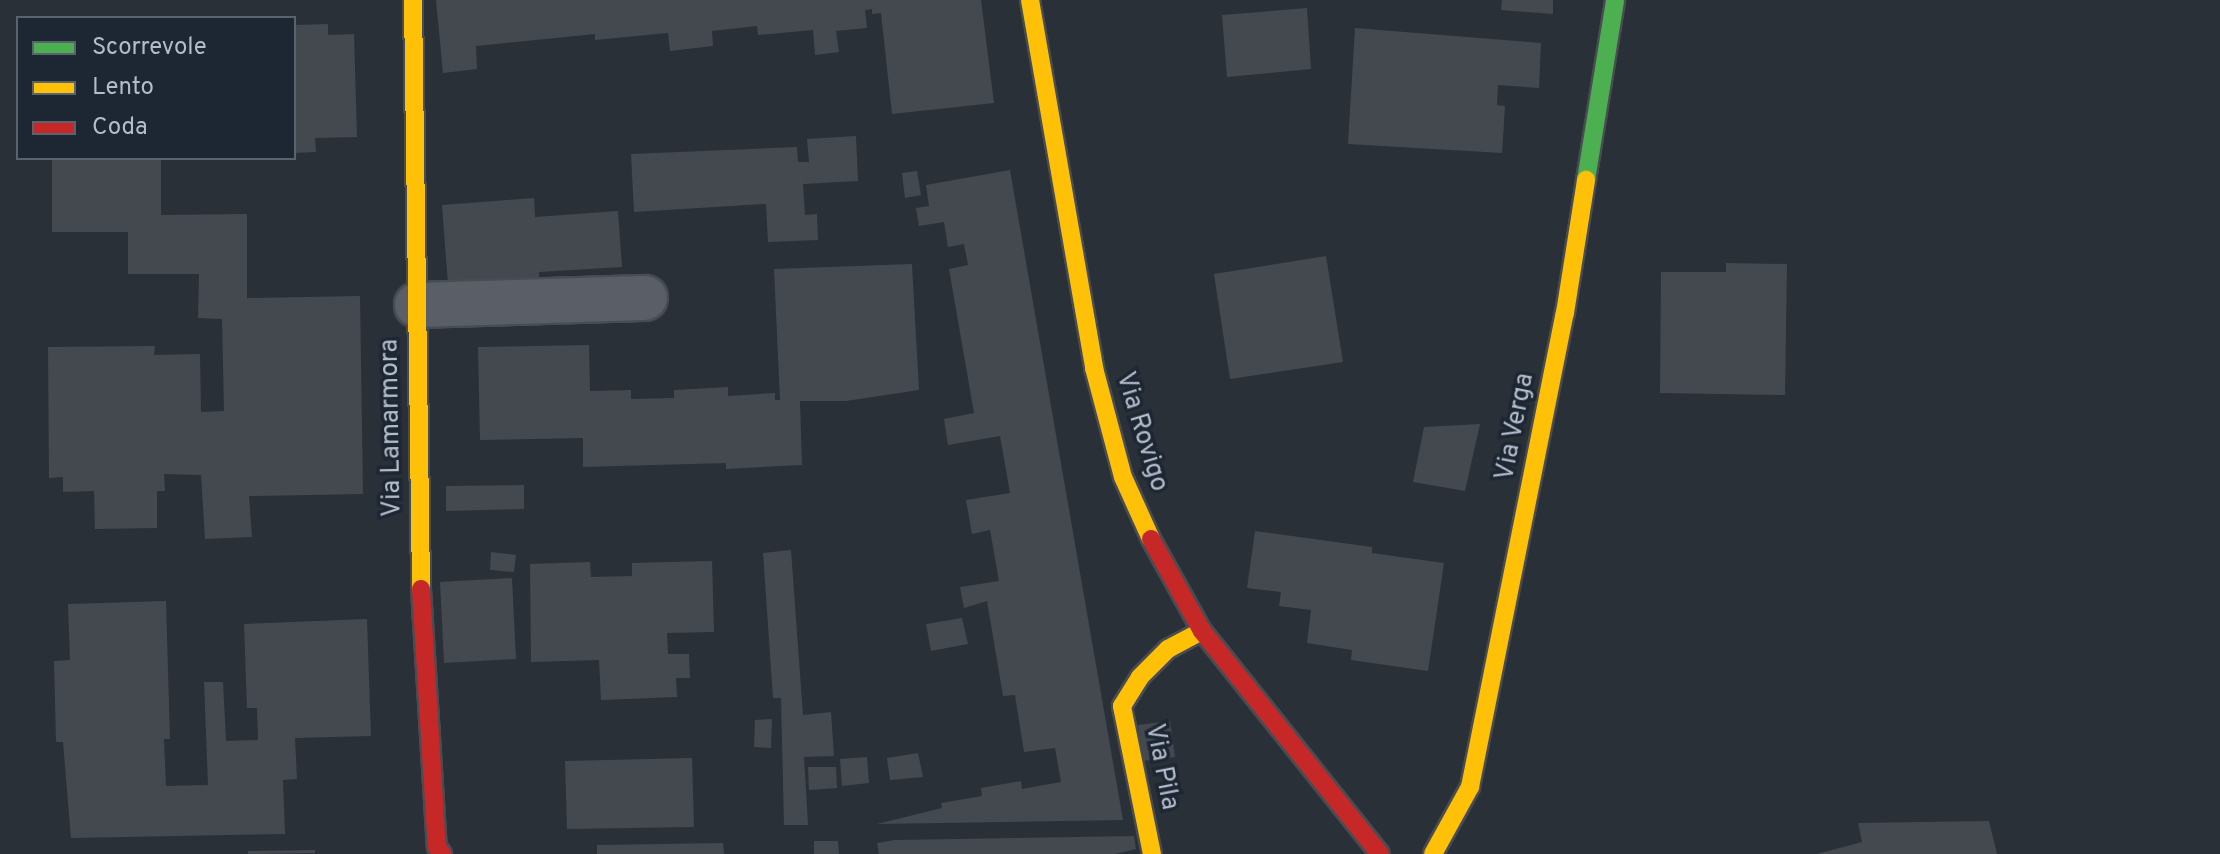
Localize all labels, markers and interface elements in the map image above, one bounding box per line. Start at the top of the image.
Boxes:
legend [16,16,296,160]
text: Scorrevole [92,33,207,63]
text: Lento [92,73,154,103]
text: Coda [92,113,148,143]
street label: Via Lamarmora [375,339,409,517]
street label: Via Rovigo [1108,368,1174,496]
street label: Via Verga [1490,370,1542,484]
street label: Via Pila [1137,721,1185,813]

